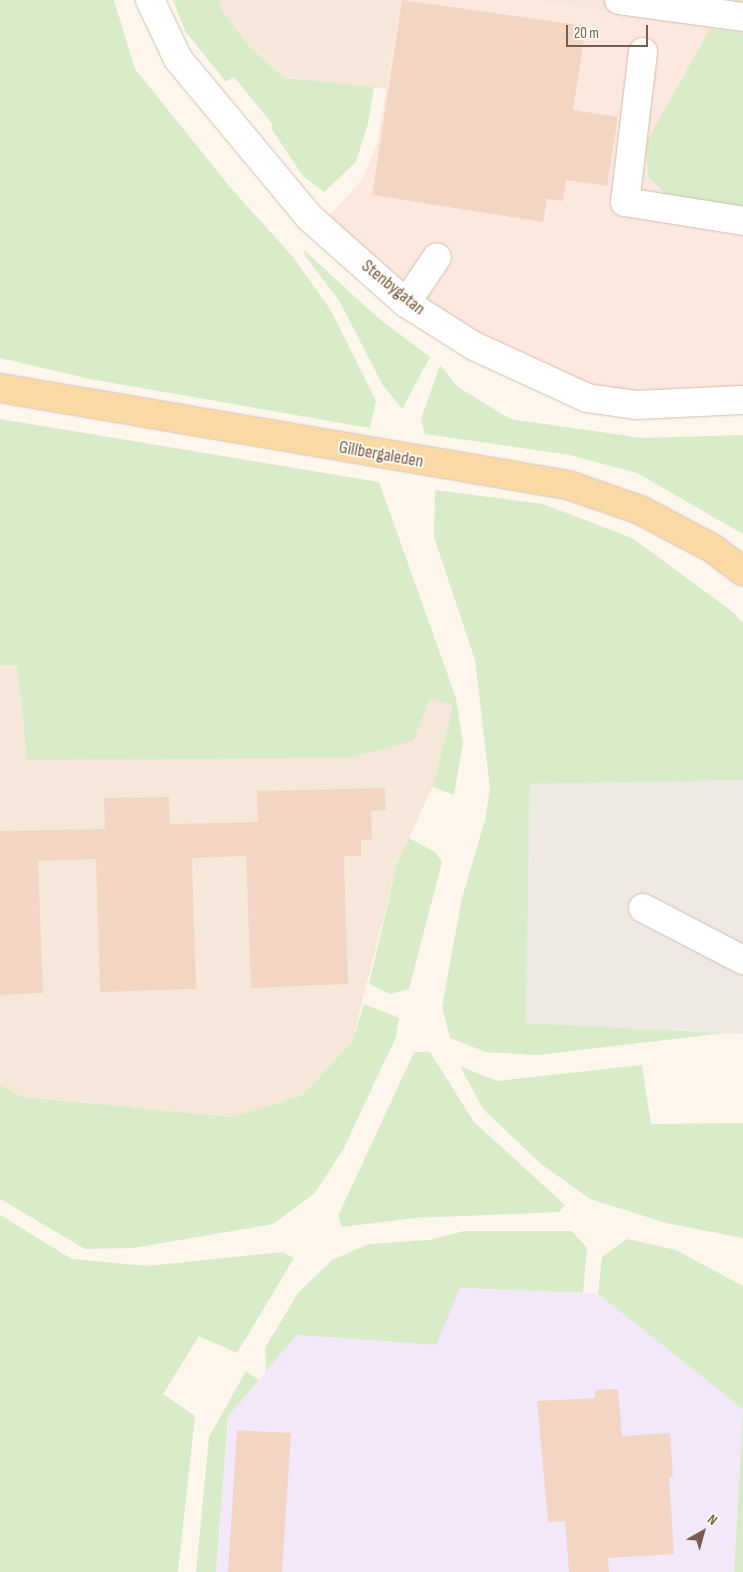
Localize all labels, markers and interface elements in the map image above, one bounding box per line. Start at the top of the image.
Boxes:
scale bar [568,15,650,47]
text: 20 m [574,24,599,43]
street label: Stenbygatan [357,256,429,320]
street label: Gillbergaleden [337,437,425,473]
north arrow [678,1507,728,1557]
text: N [704,1511,721,1529]

